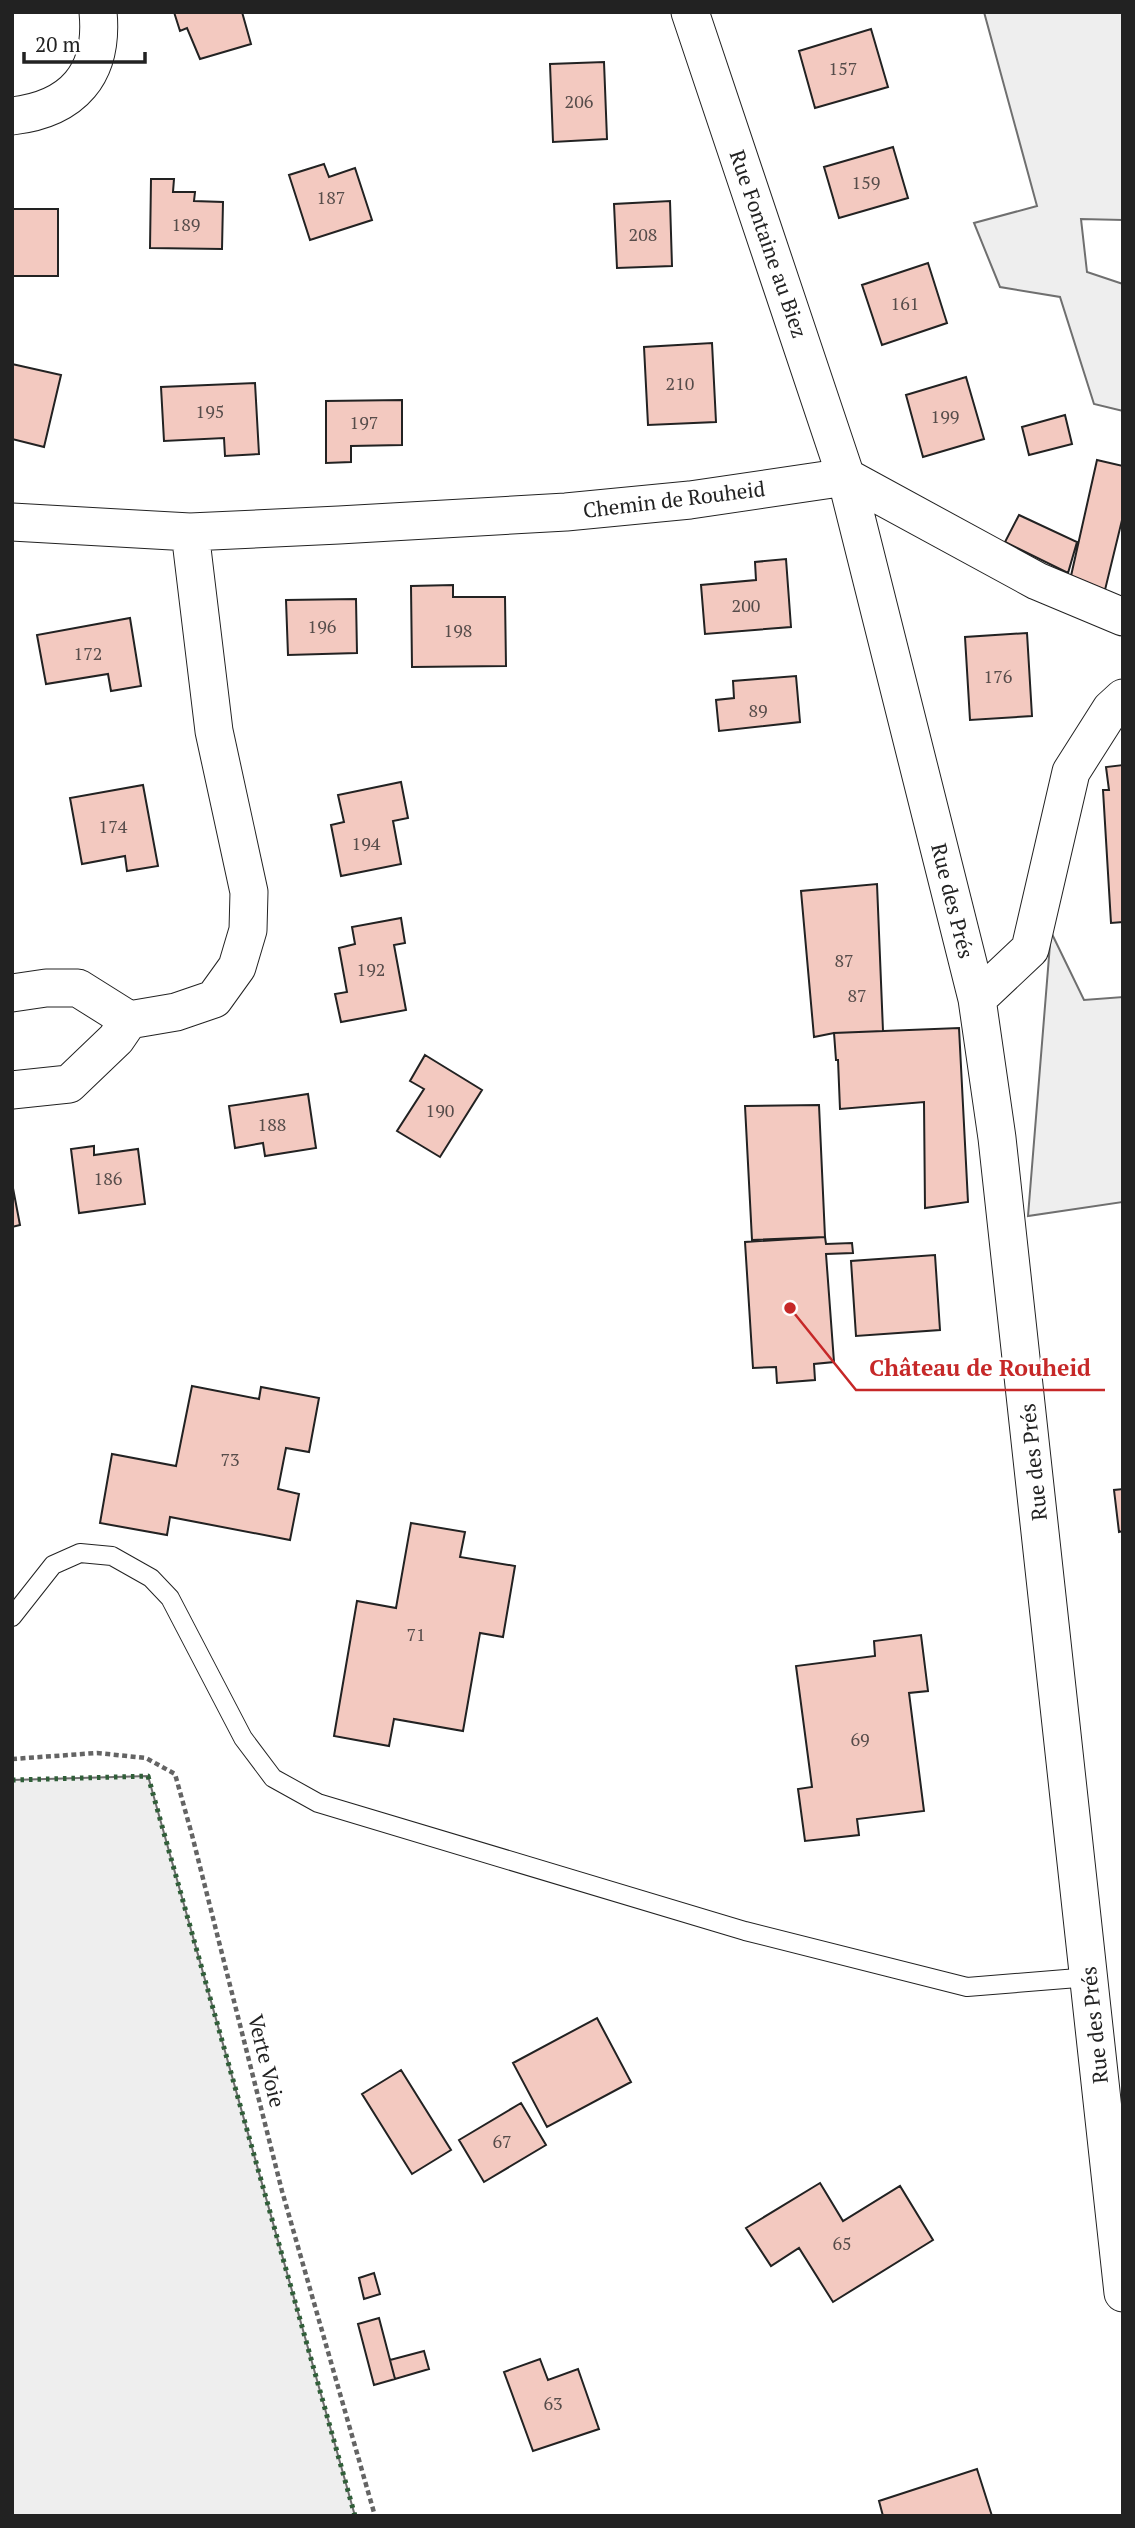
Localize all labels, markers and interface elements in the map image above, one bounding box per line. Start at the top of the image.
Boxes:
scale bar [24,21,145,65]
text: 20 m [35,30,81,58]
house number: 157 [829,56,857,80]
house number: 206 [565,89,594,113]
street label: Rue Fontaine au Biez [724,146,814,341]
house number: 159 [852,170,880,194]
house number: 187 [317,185,345,209]
house number: 189 [172,212,200,236]
house number: 208 [629,222,657,246]
house number: 161 [891,291,919,315]
house number: 210 [666,371,694,395]
house number: 195 [196,399,224,423]
house number: 199 [931,404,959,428]
house number: 197 [350,410,378,434]
street label: Chemin de Rouheid [581,474,767,524]
house number: 200 [732,593,760,617]
house number: 196 [308,614,337,638]
house number: 198 [444,618,472,642]
house number: 172 [74,641,102,665]
house number: 176 [984,664,1013,688]
house number: 89 [748,698,768,722]
house number: 174 [99,814,128,838]
house number: 194 [352,831,381,855]
street label: Rue des Prés [925,840,981,961]
house number: 87 [834,948,854,972]
house number: 192 [357,957,385,981]
house number: 87 [847,983,867,1007]
house number: 190 [426,1098,454,1122]
house number: 188 [258,1112,286,1136]
house number: 186 [94,1166,123,1190]
callout: Château de Rouheid [856,1346,1105,1390]
text: Château de Rouheid [869,1352,1091,1383]
street label: Rue des Prés [1013,1402,1053,1522]
house number: 73 [220,1447,240,1471]
house number: 71 [406,1622,426,1646]
house number: 69 [850,1727,870,1751]
street label: Rue des Prés [1074,1965,1114,2085]
street label: Verte Voie [242,2011,292,2110]
house number: 67 [492,2129,512,2153]
house number: 65 [832,2231,852,2255]
house number: 63 [543,2391,563,2415]

